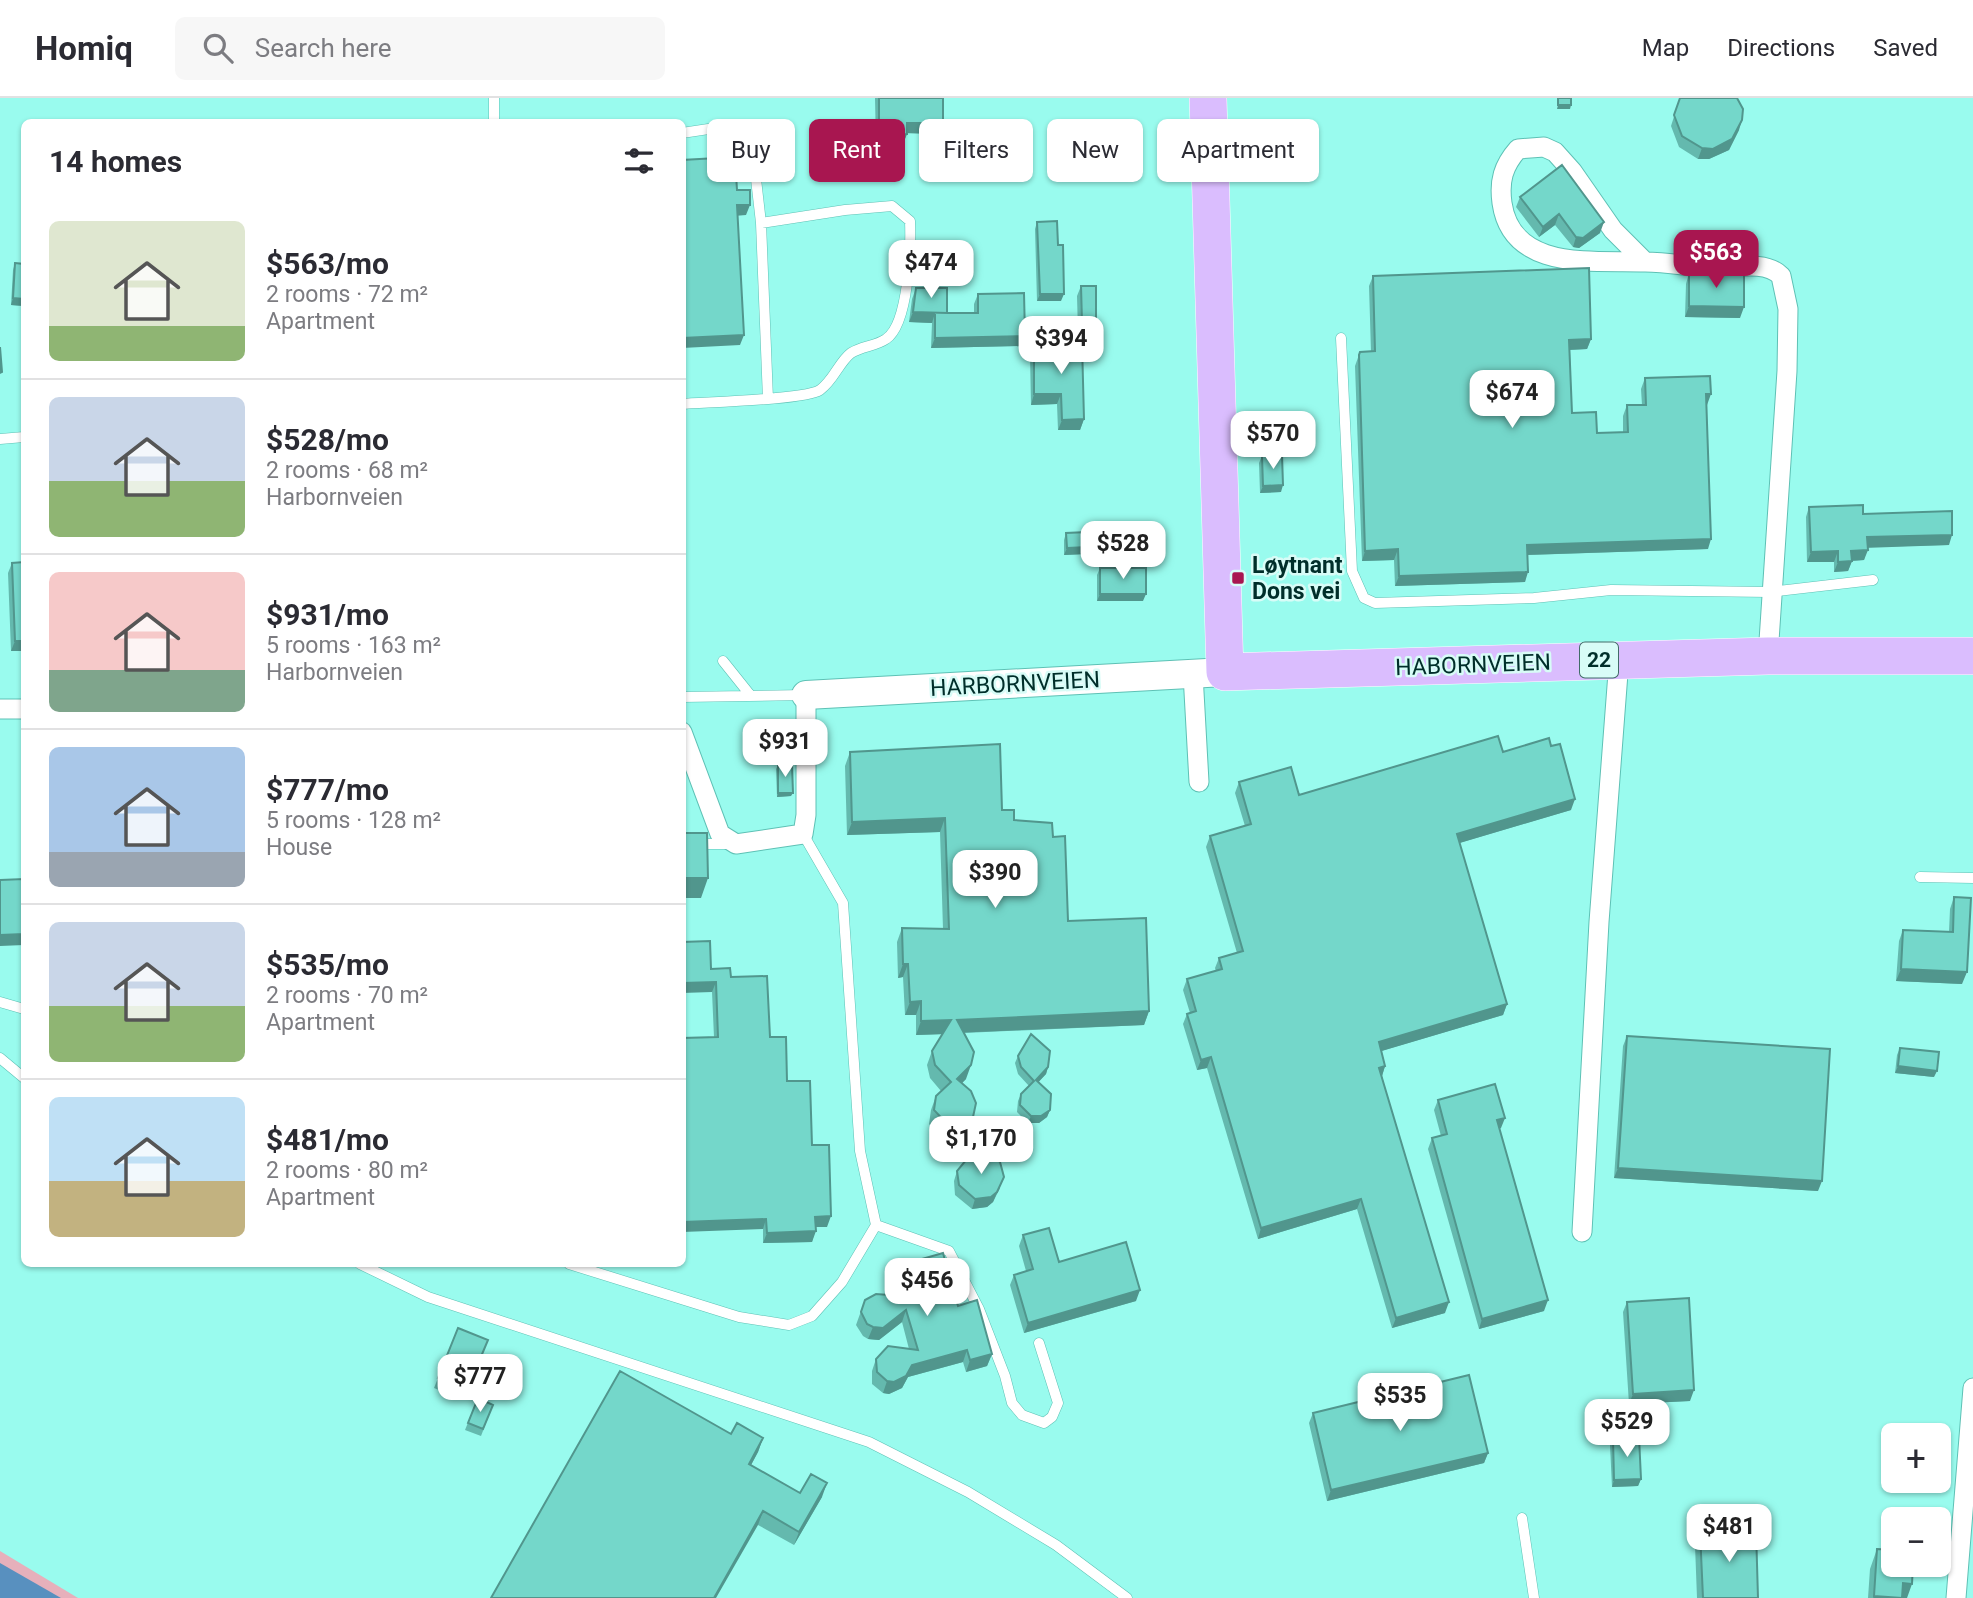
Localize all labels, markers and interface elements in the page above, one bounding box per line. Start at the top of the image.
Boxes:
search box [175,17,665,80]
text: Homiq [35,29,133,68]
icon: search [199,29,237,67]
text: Search here [255,33,392,63]
text: Map [1642,34,1689,62]
text: Directions [1727,34,1835,62]
text: Saved [1873,34,1938,62]
chip: Buy [707,119,795,182]
chip: Rent [809,119,905,182]
chip: Filters [919,119,1033,182]
chip: New [1047,119,1143,182]
chip: Apartment [1157,119,1319,182]
icon: filters [620,142,658,180]
text: 14 homes [49,144,182,179]
pin: $563 [1675,230,1757,290]
text: $563 [1690,239,1742,266]
pin: $474 [890,240,972,300]
text: $563/mo [266,246,389,281]
icon: home [105,249,189,333]
text: $474 [905,249,957,276]
text: 2 rooms · 72 m² [266,281,428,308]
text: Apartment [266,308,375,335]
pin: $394 [1020,316,1102,376]
text: $394 [1035,325,1087,352]
pin: $674 [1471,370,1553,430]
text: $674 [1486,379,1538,406]
pin: $570 [1232,412,1314,471]
text: $570 [1247,420,1299,447]
text: $528/mo [266,422,389,457]
icon: home [105,425,189,509]
text: 2 rooms · 68 m² [266,457,428,484]
text: Harbornveien [266,484,403,511]
pin: $528 [1082,522,1164,581]
text: $528 [1097,530,1149,557]
place label: Løytnant Dons vei [1252,552,1343,605]
marker: Løytnant Dons vei [1230,570,1246,586]
text: $931/mo [266,597,389,632]
icon: home [105,600,189,684]
text: 5 rooms · 163 m² [266,632,441,659]
road number: 22 [1580,642,1618,678]
street label: HABORNVEIEN [1395,649,1551,681]
text: Harbornveien [266,659,403,686]
street label: HARBORNVEIEN [929,666,1101,702]
pin: $931 [744,720,826,779]
text: $931 [759,728,811,755]
text: $777/mo [266,772,389,807]
icon: home [105,775,189,859]
text: 5 rooms · 128 m² [266,807,441,834]
text: House [266,834,332,861]
pin: $390 [954,850,1036,910]
text: $390 [969,859,1021,886]
text: $535/mo [266,947,389,982]
icon: home [105,950,189,1034]
text: 2 rooms · 70 m² [266,982,428,1009]
text: Apartment [266,1009,375,1036]
pin: $1,170 [924,1116,1038,1176]
text: $481/mo [266,1122,389,1157]
icon: home [105,1125,189,1209]
text: $1,170 [945,1125,1017,1152]
text: 2 rooms · 80 m² [266,1157,428,1184]
text: Apartment [266,1184,375,1211]
pin: $456 [886,1258,968,1318]
text: $456 [901,1267,953,1294]
pin: $777 [439,1354,521,1414]
text: $777 [454,1363,506,1390]
pin: $535 [1359,1374,1441,1433]
text: $535 [1374,1382,1426,1409]
pin: $529 [1586,1400,1668,1459]
text: $529 [1601,1408,1653,1435]
map controls [1881,1423,1951,1577]
button: + [1881,1423,1951,1493]
pin: $481 [1688,1504,1770,1564]
button: − [1881,1507,1951,1577]
text: $481 [1703,1513,1755,1540]

